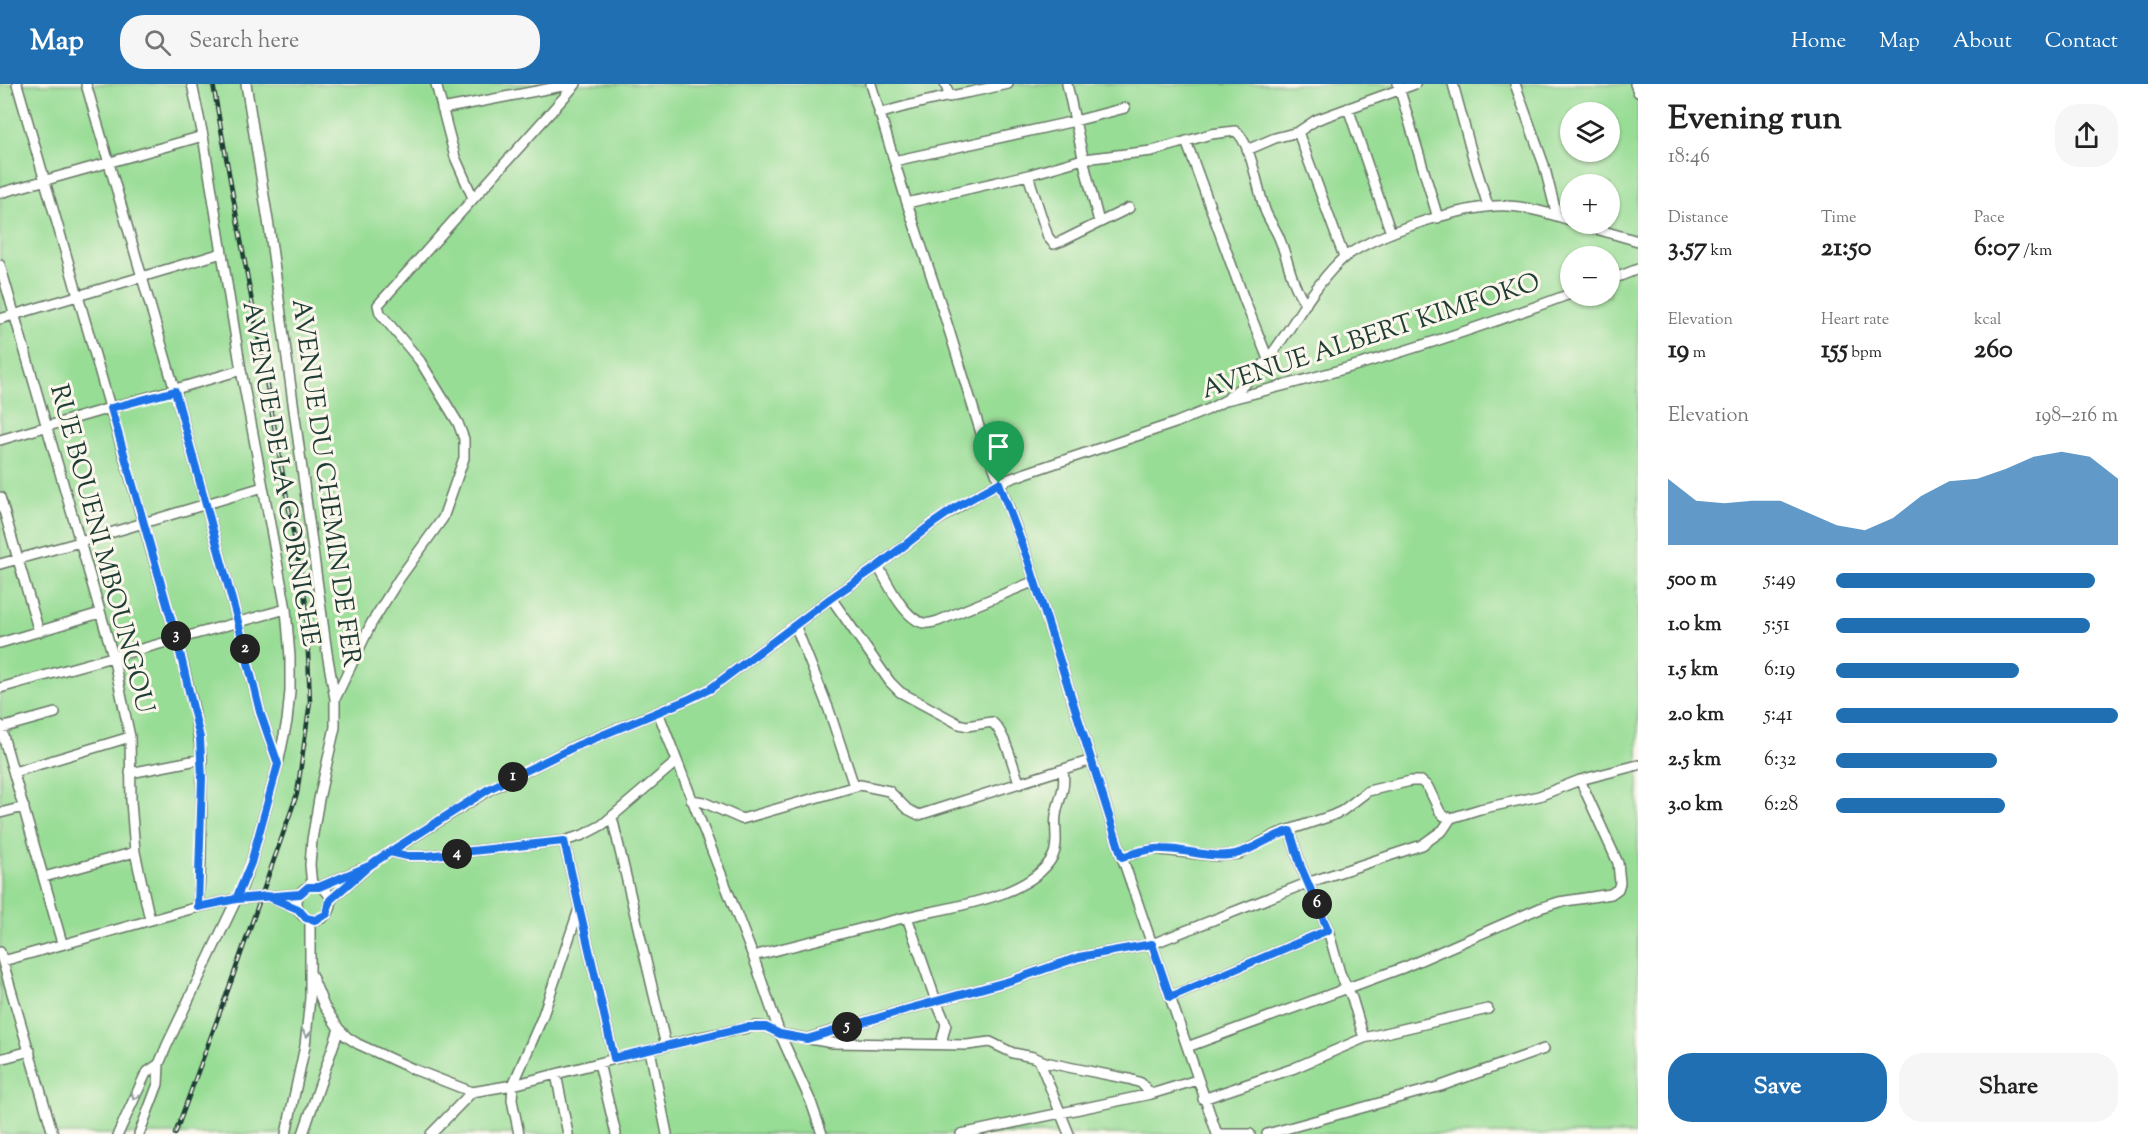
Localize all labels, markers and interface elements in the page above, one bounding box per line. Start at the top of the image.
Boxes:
search box [120,15,540,69]
text: Map [30,22,84,62]
icon: search [141,26,174,59]
text: Search here [189,26,299,58]
text: Home [1791,27,1846,57]
text: Map [1879,27,1920,57]
text: About [1953,27,2012,57]
text: Contact [2045,27,2118,57]
text: Evening run [1668,96,1842,144]
map controls [1560,102,1620,306]
button: layers [1560,102,1620,162]
button: share [2055,104,2118,167]
text: 18:46 [1668,143,1710,172]
button: + [1560,174,1620,234]
text: Distance [1668,207,1728,230]
text: Time [1821,207,1857,230]
text: Pace [1974,207,2005,230]
text: 3.57 [1668,230,1707,267]
text: 21:50 [1821,230,1871,267]
text: 6:07 [1974,230,2020,267]
text: km [1707,240,1732,263]
text: /km [2020,240,2052,263]
button: − [1560,246,1620,306]
street label: AVENUE ALBERT KIMFOKO [1197,265,1545,409]
street label: AVENUE DU CHEMIN DE FER [281,297,369,670]
street label: AVENUE DE LA CORNICHE [231,299,329,650]
text: Elevation [1668,309,1733,332]
text: Heart rate [1821,309,1889,332]
text: kcal [1974,309,2002,332]
text: 19 [1668,332,1689,369]
text: 155 [1821,332,1848,369]
text: 260 [1974,332,2013,369]
text: m [1689,342,1706,365]
text: bpm [1848,342,1882,365]
street label: RUE BOUENI MBOUNGOU [39,381,163,717]
text: Elevation [1668,402,1749,431]
text: 198–216 m [2035,402,2118,431]
pin [973,421,1024,483]
icon: arrive [982,430,1015,463]
text: 500 m [1668,566,1717,595]
text: 5:49 [1764,566,1796,595]
text: 1.0 km [1668,611,1722,640]
text: 5:51 [1764,611,1790,640]
pin: 3 [161,621,191,651]
text: 3 [173,624,179,647]
pin: 2 [230,634,260,664]
text: 2 [241,637,249,660]
text: 1.5 km [1668,656,1718,685]
text: 6:19 [1764,656,1795,685]
text: 2.0 km [1668,701,1724,730]
text: 5:41 [1764,701,1793,730]
text: 2.5 km [1668,746,1721,775]
text: 6:32 [1764,746,1796,775]
pin: 1 [498,762,528,792]
text: 1 [510,765,516,788]
text: 3.0 km [1668,791,1723,820]
text: 6:28 [1764,791,1798,820]
pin: 4 [442,839,472,869]
text: 4 [453,842,461,865]
pin: 6 [1302,889,1332,919]
text: 6 [1313,892,1321,915]
pin: 5 [832,1012,862,1042]
text: 5 [844,1015,850,1038]
one-way arrow [301,1028,313,1037]
button: Save [1668,1053,1887,1122]
button: Share [1899,1053,2118,1122]
one-way arrow [131,1090,143,1101]

